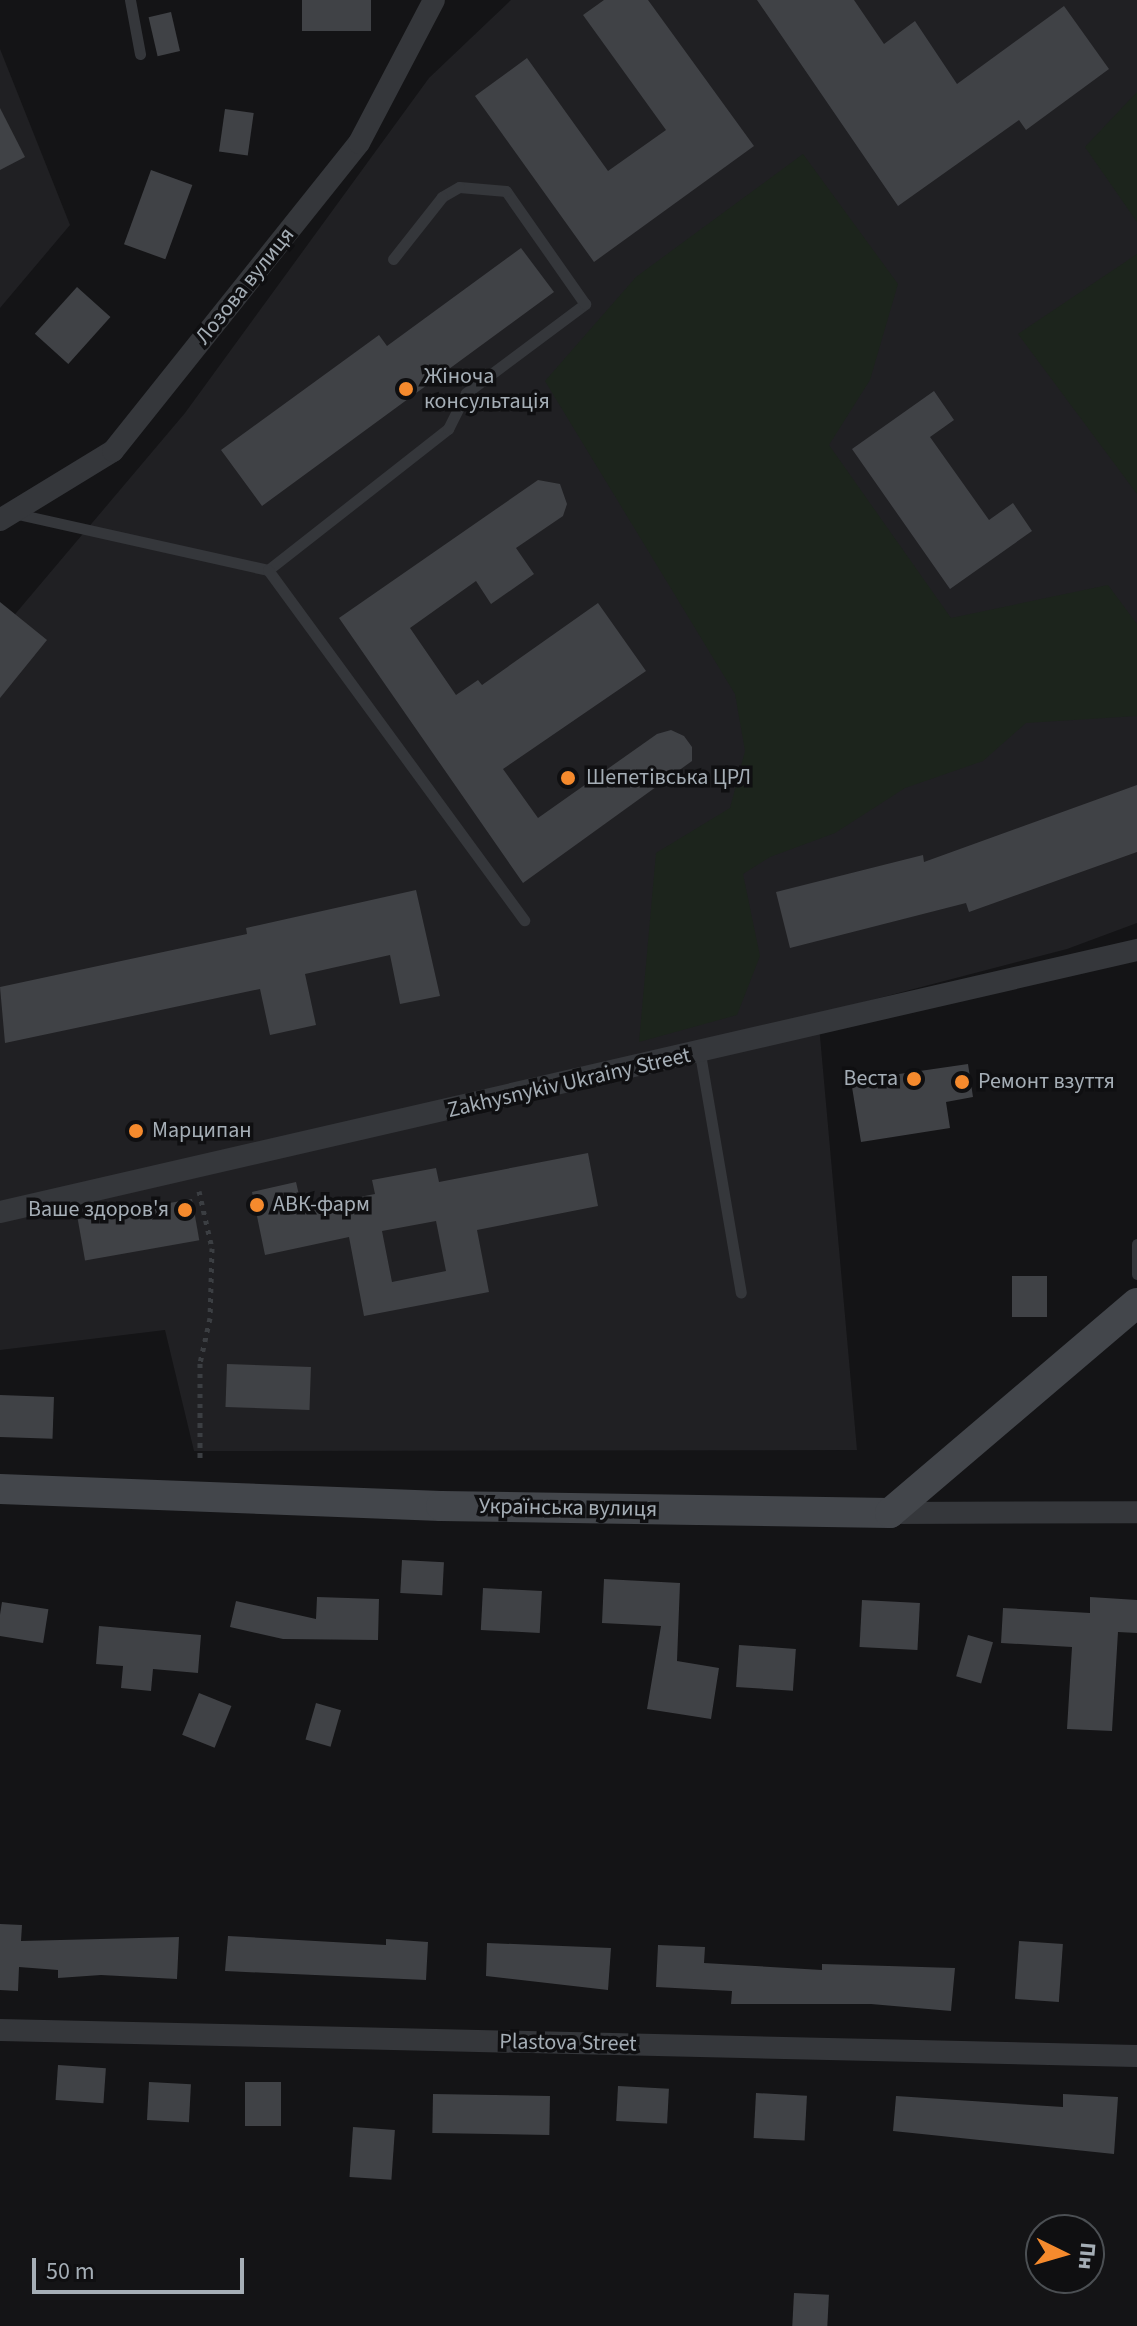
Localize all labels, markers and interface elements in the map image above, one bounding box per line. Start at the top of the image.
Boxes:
street label: Лозова вулиця [190,222,300,350]
place label: Жіноча консультація [424,363,550,414]
marker: Жіноча консультація [395,378,417,400]
place label: Шепетівська ЦРЛ [586,765,751,791]
marker: Шепетівська ЦРЛ [557,767,579,789]
street label: Zakhysnykiv Ukrainy Street [445,1042,693,1124]
place label: Веста [844,1066,898,1092]
place label: Ремонт взуття [978,1069,1115,1095]
marker: Веста [905,1070,923,1088]
marker: Ремонт взуття [953,1073,971,1091]
place label: Марципан [152,1118,252,1144]
marker: Марципан [127,1122,145,1140]
place label: АВК-фарм [273,1192,370,1218]
marker: АВК-фарм [248,1196,266,1214]
place label: Ваше здоров'я [28,1197,169,1223]
marker: Ваше здоров'я [176,1201,194,1219]
street label: Українська вулиця [479,1493,657,1523]
street label: Plastova Street [499,2029,637,2057]
north arrow [1025,2214,1105,2294]
text: Пн [1070,2241,1104,2271]
scale bar [36,2242,248,2292]
text: 50 m [46,2254,95,2289]

